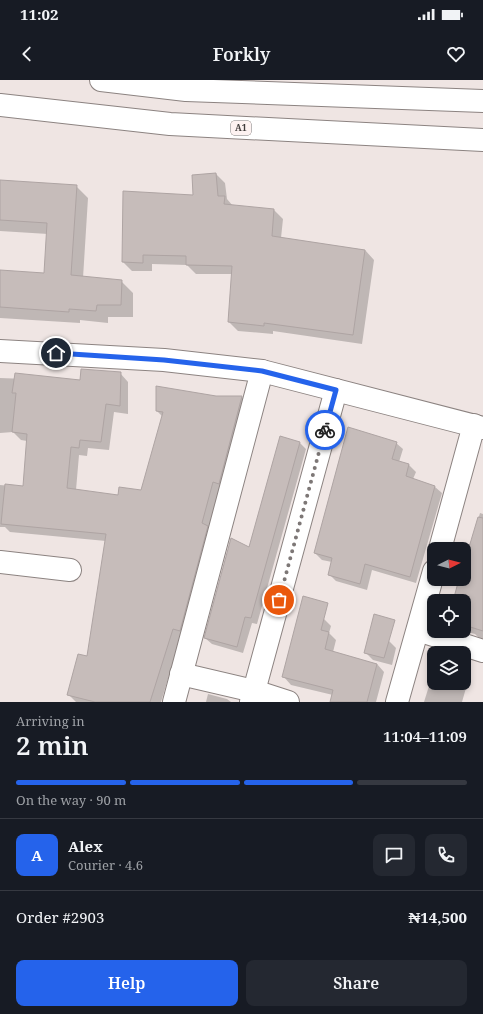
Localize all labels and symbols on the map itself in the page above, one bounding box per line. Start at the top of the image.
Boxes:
road number: A1 [231,121,251,135]
pin [39,336,73,370]
courier [305,410,345,450]
north arrow [427,542,471,586]
pin [262,583,296,617]

